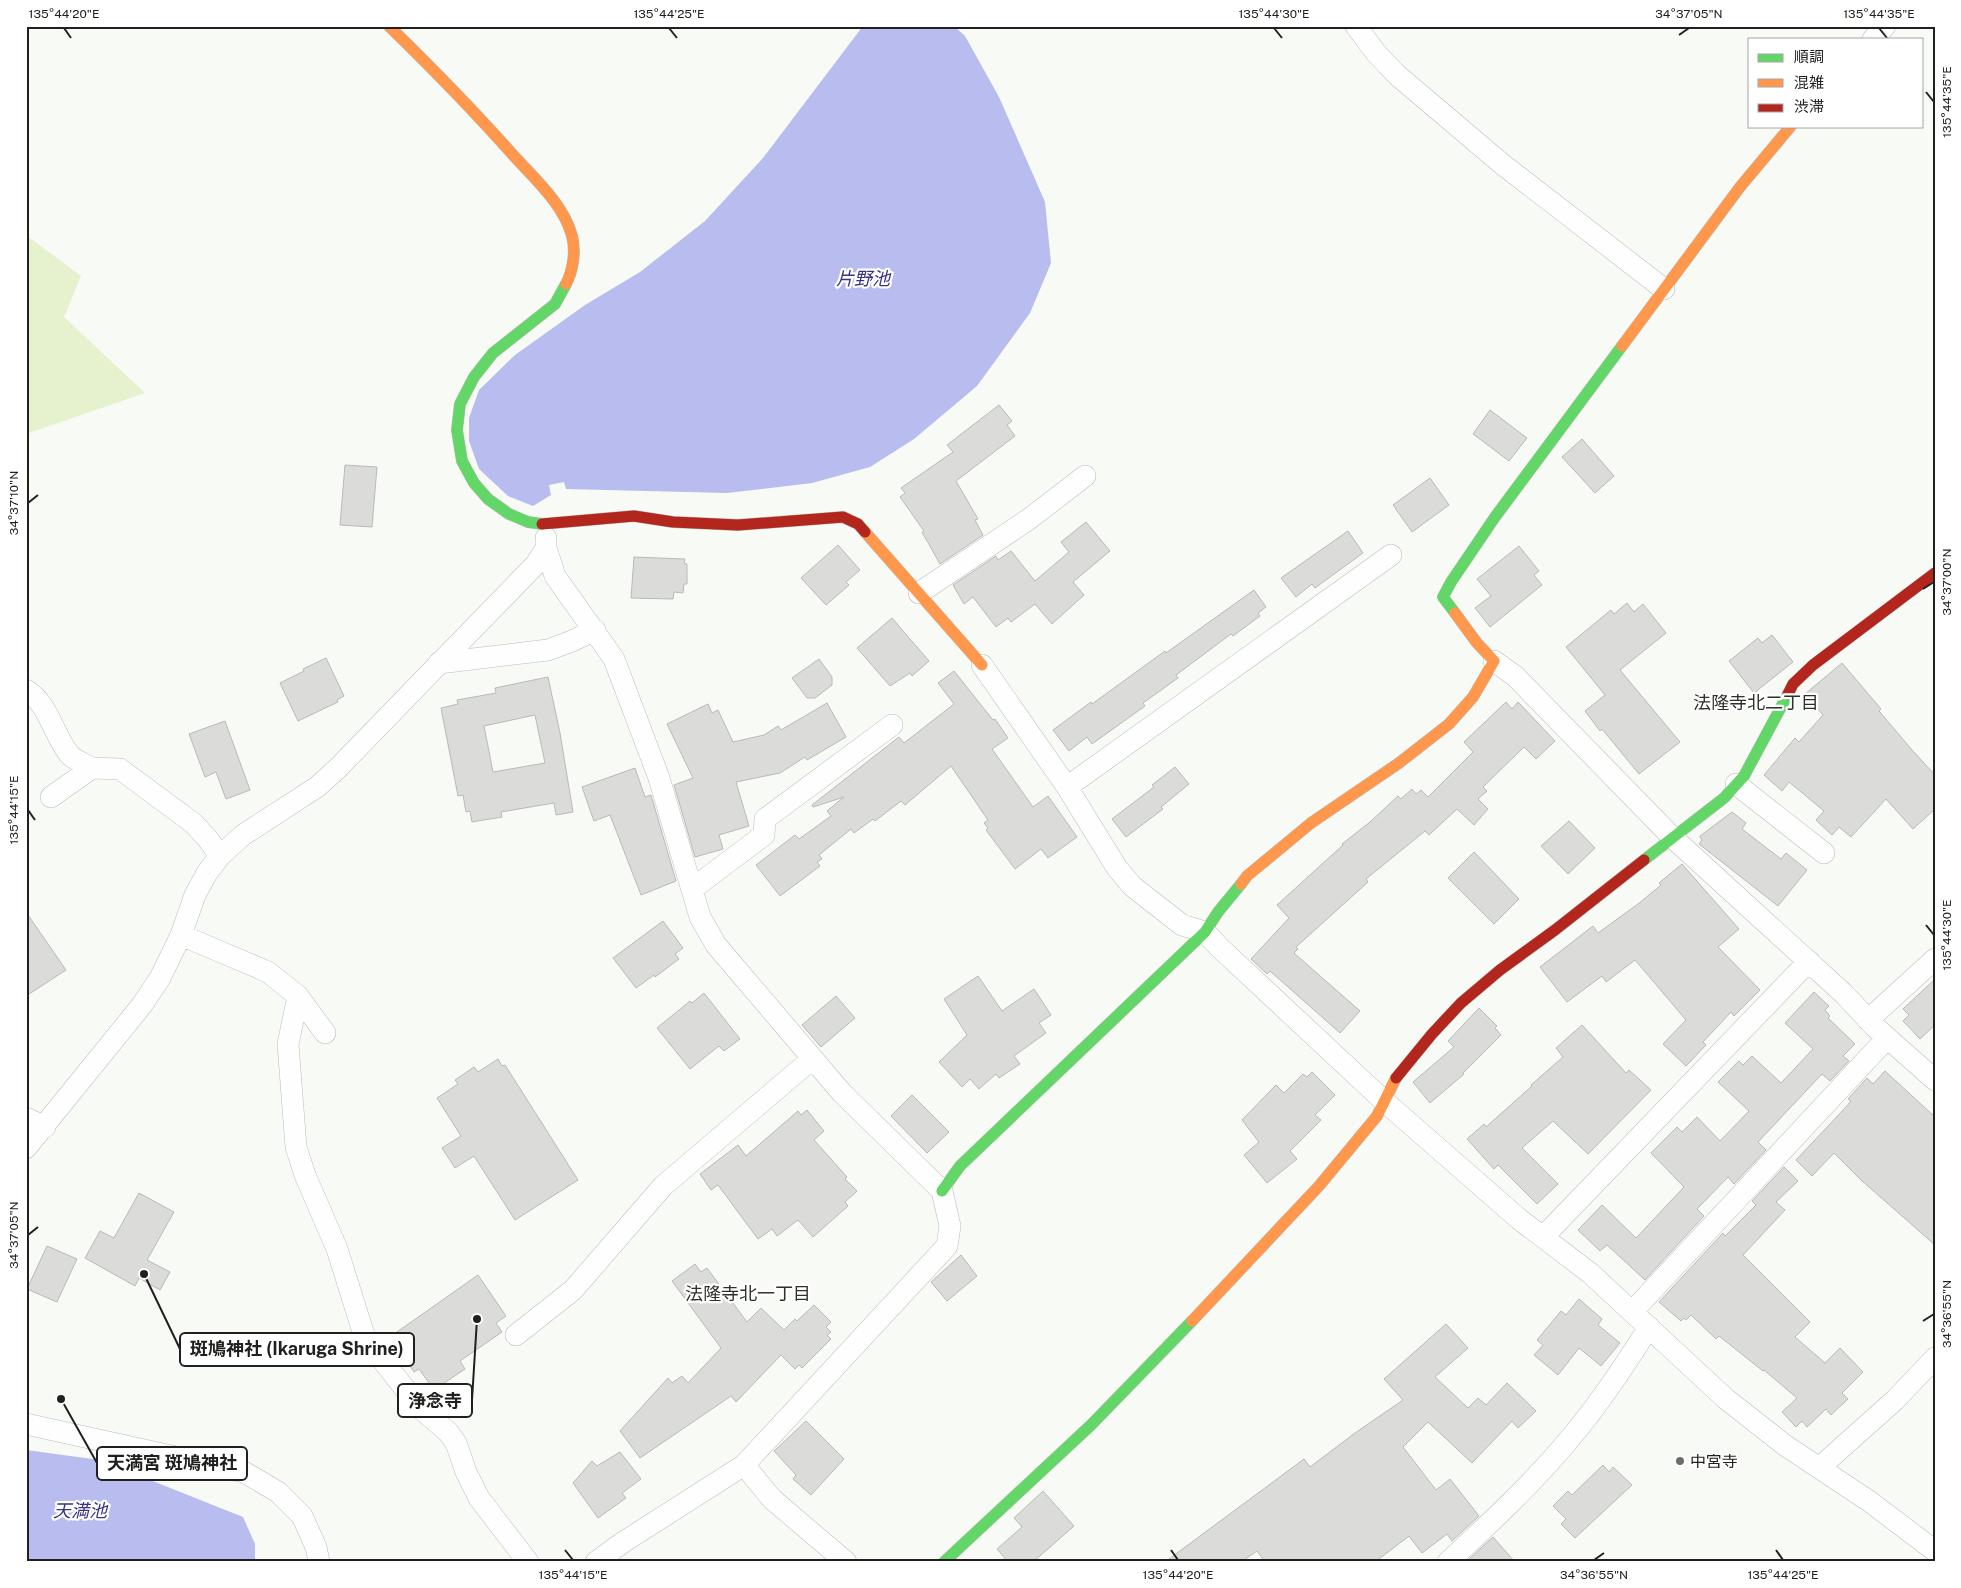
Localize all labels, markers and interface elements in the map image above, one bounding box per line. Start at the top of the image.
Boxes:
text: 135°44'20"E [29,7,99,21]
text: 135°44'25"E [633,7,705,21]
text: 135°44'30"E [1238,7,1310,21]
text: 34°37'05"N [1655,7,1723,21]
text: 135°44'35"E [1843,7,1915,21]
legend [1748,38,1924,128]
text: 順調 [1794,48,1824,65]
text: 135°44'35"E [1940,66,1954,138]
text: 混雑 [1794,74,1824,91]
text: 渋滞 [1794,98,1824,115]
water label: 片野池 [836,268,892,289]
text: 34°37'10"N [7,471,21,535]
text: 34°37'00"N [1940,549,1954,615]
district label: 法隆寺北二丁目 [1693,692,1819,713]
text: 135°44'15"E [7,776,21,844]
text: 135°44'30"E [1940,899,1954,971]
text: 34°37'05"N [7,1201,21,1269]
text: 34°36'55"N [1940,1280,1954,1348]
district label: 法隆寺北一丁目 [685,1283,811,1304]
callout: 斑鳩神社 (Ikaruga Shrine) [180,1333,414,1366]
text: 斑鳩神社 (Ikaruga Shrine) [190,1338,404,1359]
callout: 浄念寺 [398,1384,472,1417]
text: 浄念寺 [408,1390,462,1411]
callout: 天満宮 斑鳩神社 [97,1447,247,1480]
text: 天満宮 斑鳩神社 [107,1452,237,1473]
place label: 中宮寺 [1690,1452,1738,1471]
marker: 中宮寺 [1674,1455,1686,1467]
water label: 天満池 [53,1500,109,1521]
text: 135°44'15"E [539,1568,607,1582]
text: 135°44'20"E [1143,1568,1213,1582]
text: 34°36'55"N [1560,1568,1628,1582]
text: 135°44'25"E [1747,1568,1819,1582]

